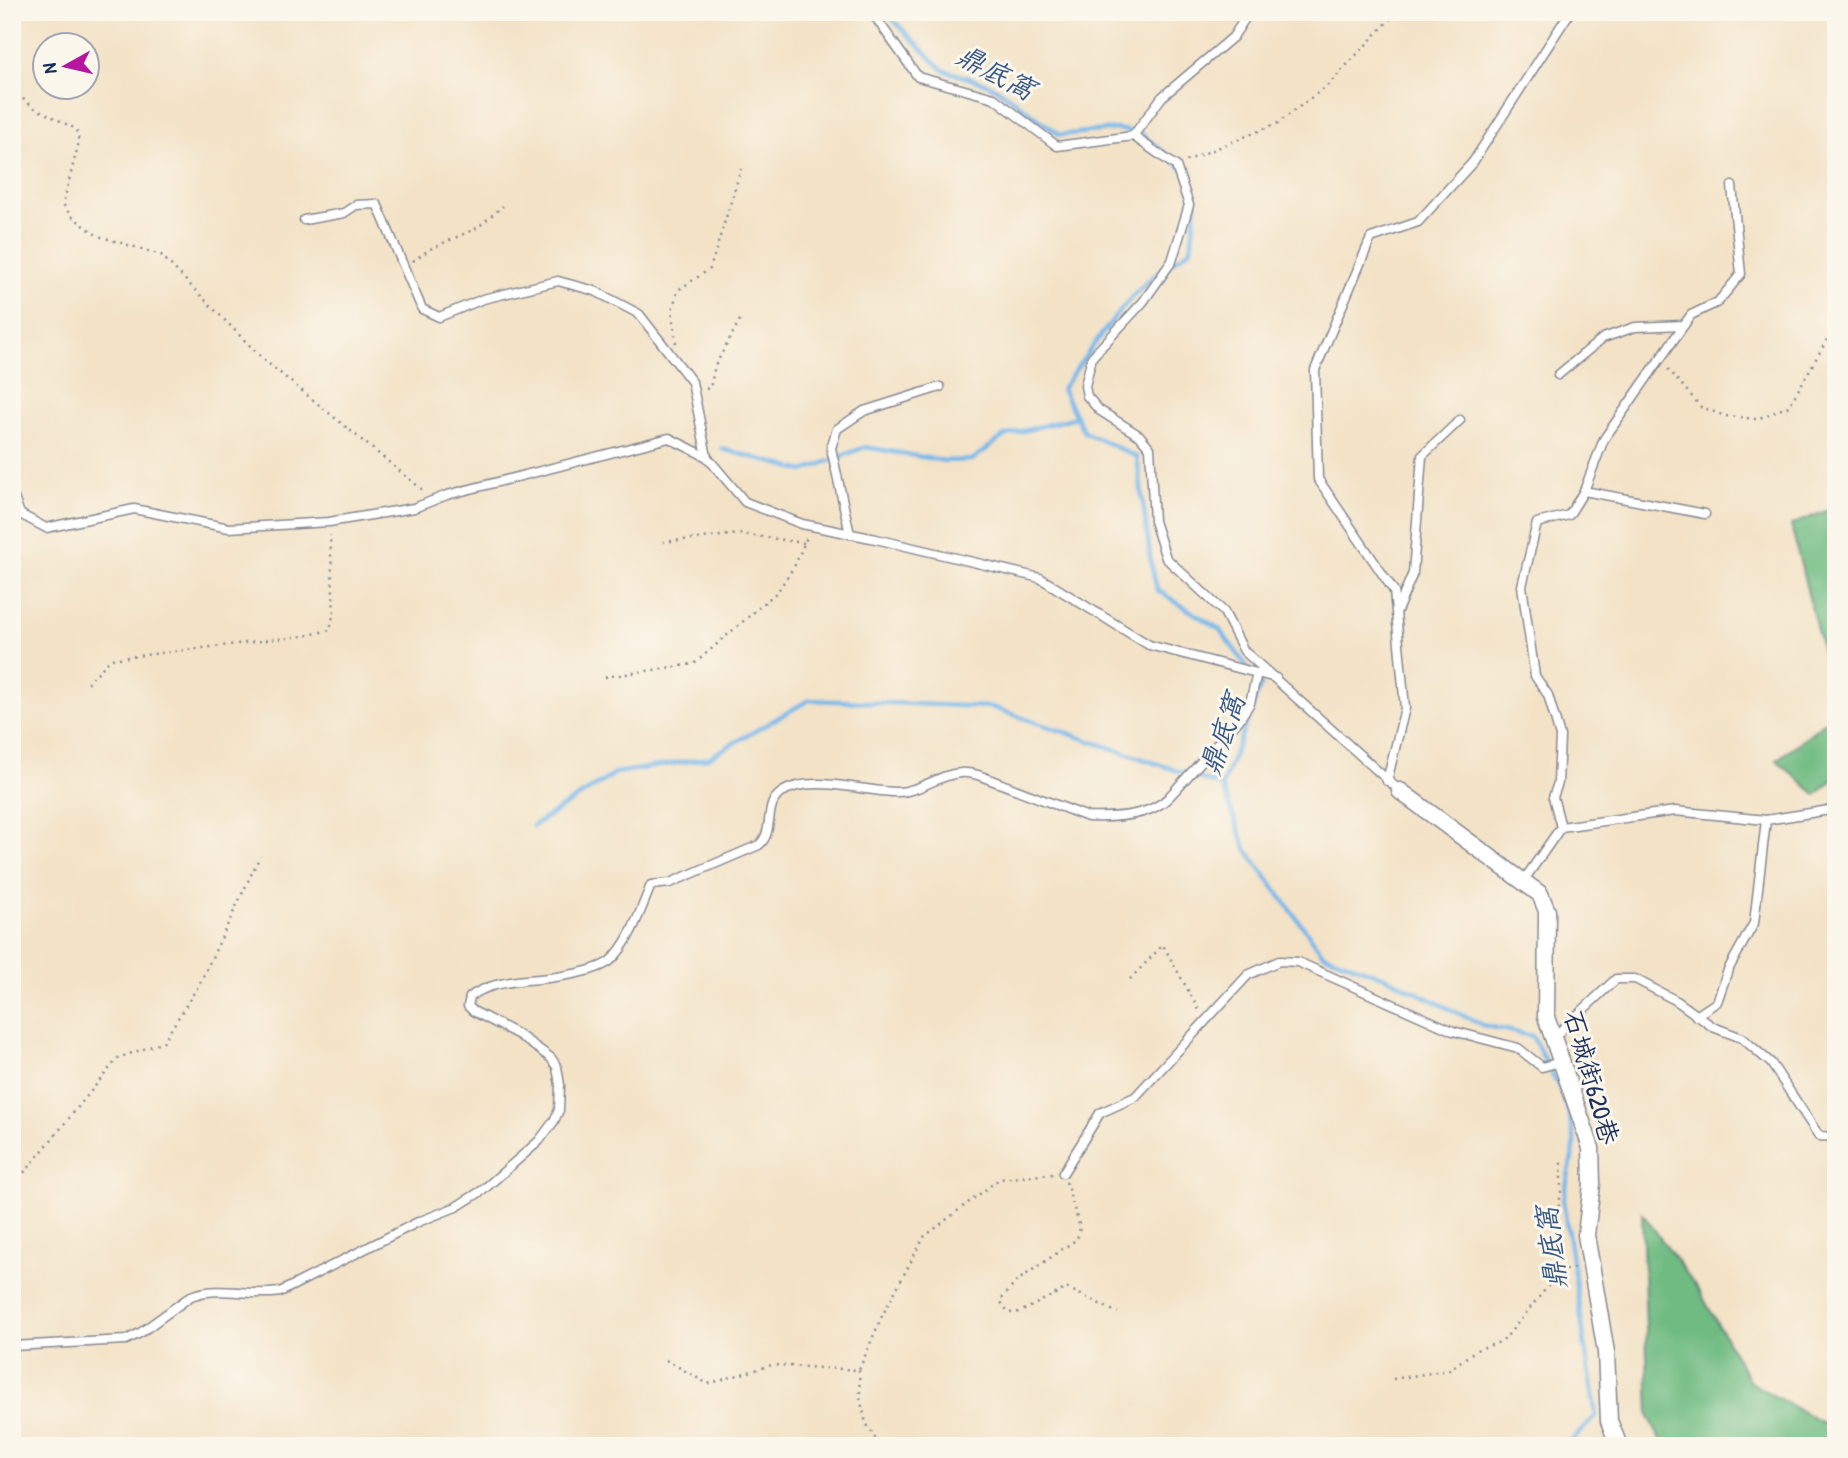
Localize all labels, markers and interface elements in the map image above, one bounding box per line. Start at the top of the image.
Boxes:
north arrow [32,32,102,102]
water label: 鼎底窩 [950,36,1046,110]
text: N [36,62,63,75]
water label: 鼎底窩 [1190,684,1255,780]
street label: 石城街620巷 [1556,1006,1628,1148]
water label: 鼎底窩 [1527,1200,1575,1292]

